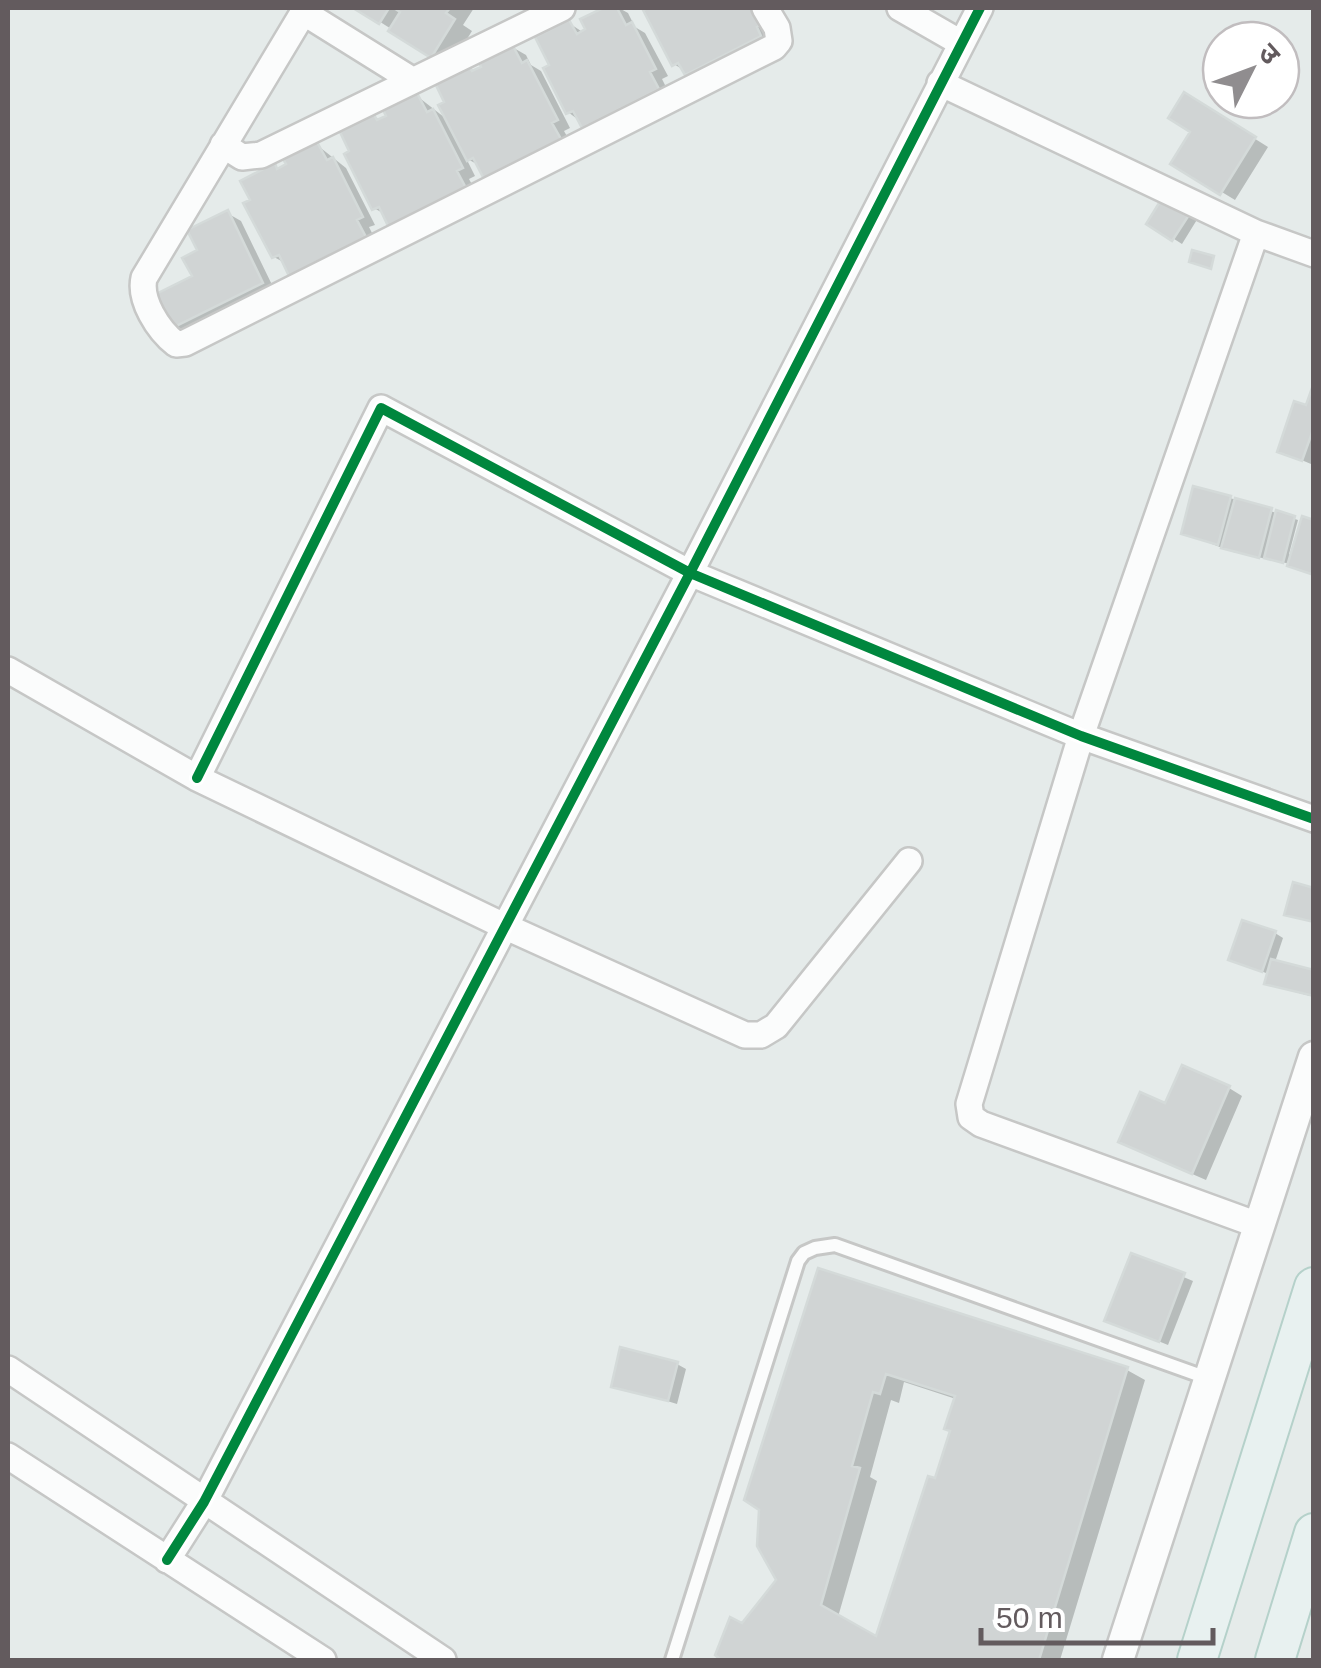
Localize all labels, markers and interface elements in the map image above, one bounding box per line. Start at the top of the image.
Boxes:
north arrow [1201,20,1301,120]
text: उ [1252,37,1287,71]
scale bar [981,1583,1214,1645]
text: 50 m [996,1601,1063,1634]

